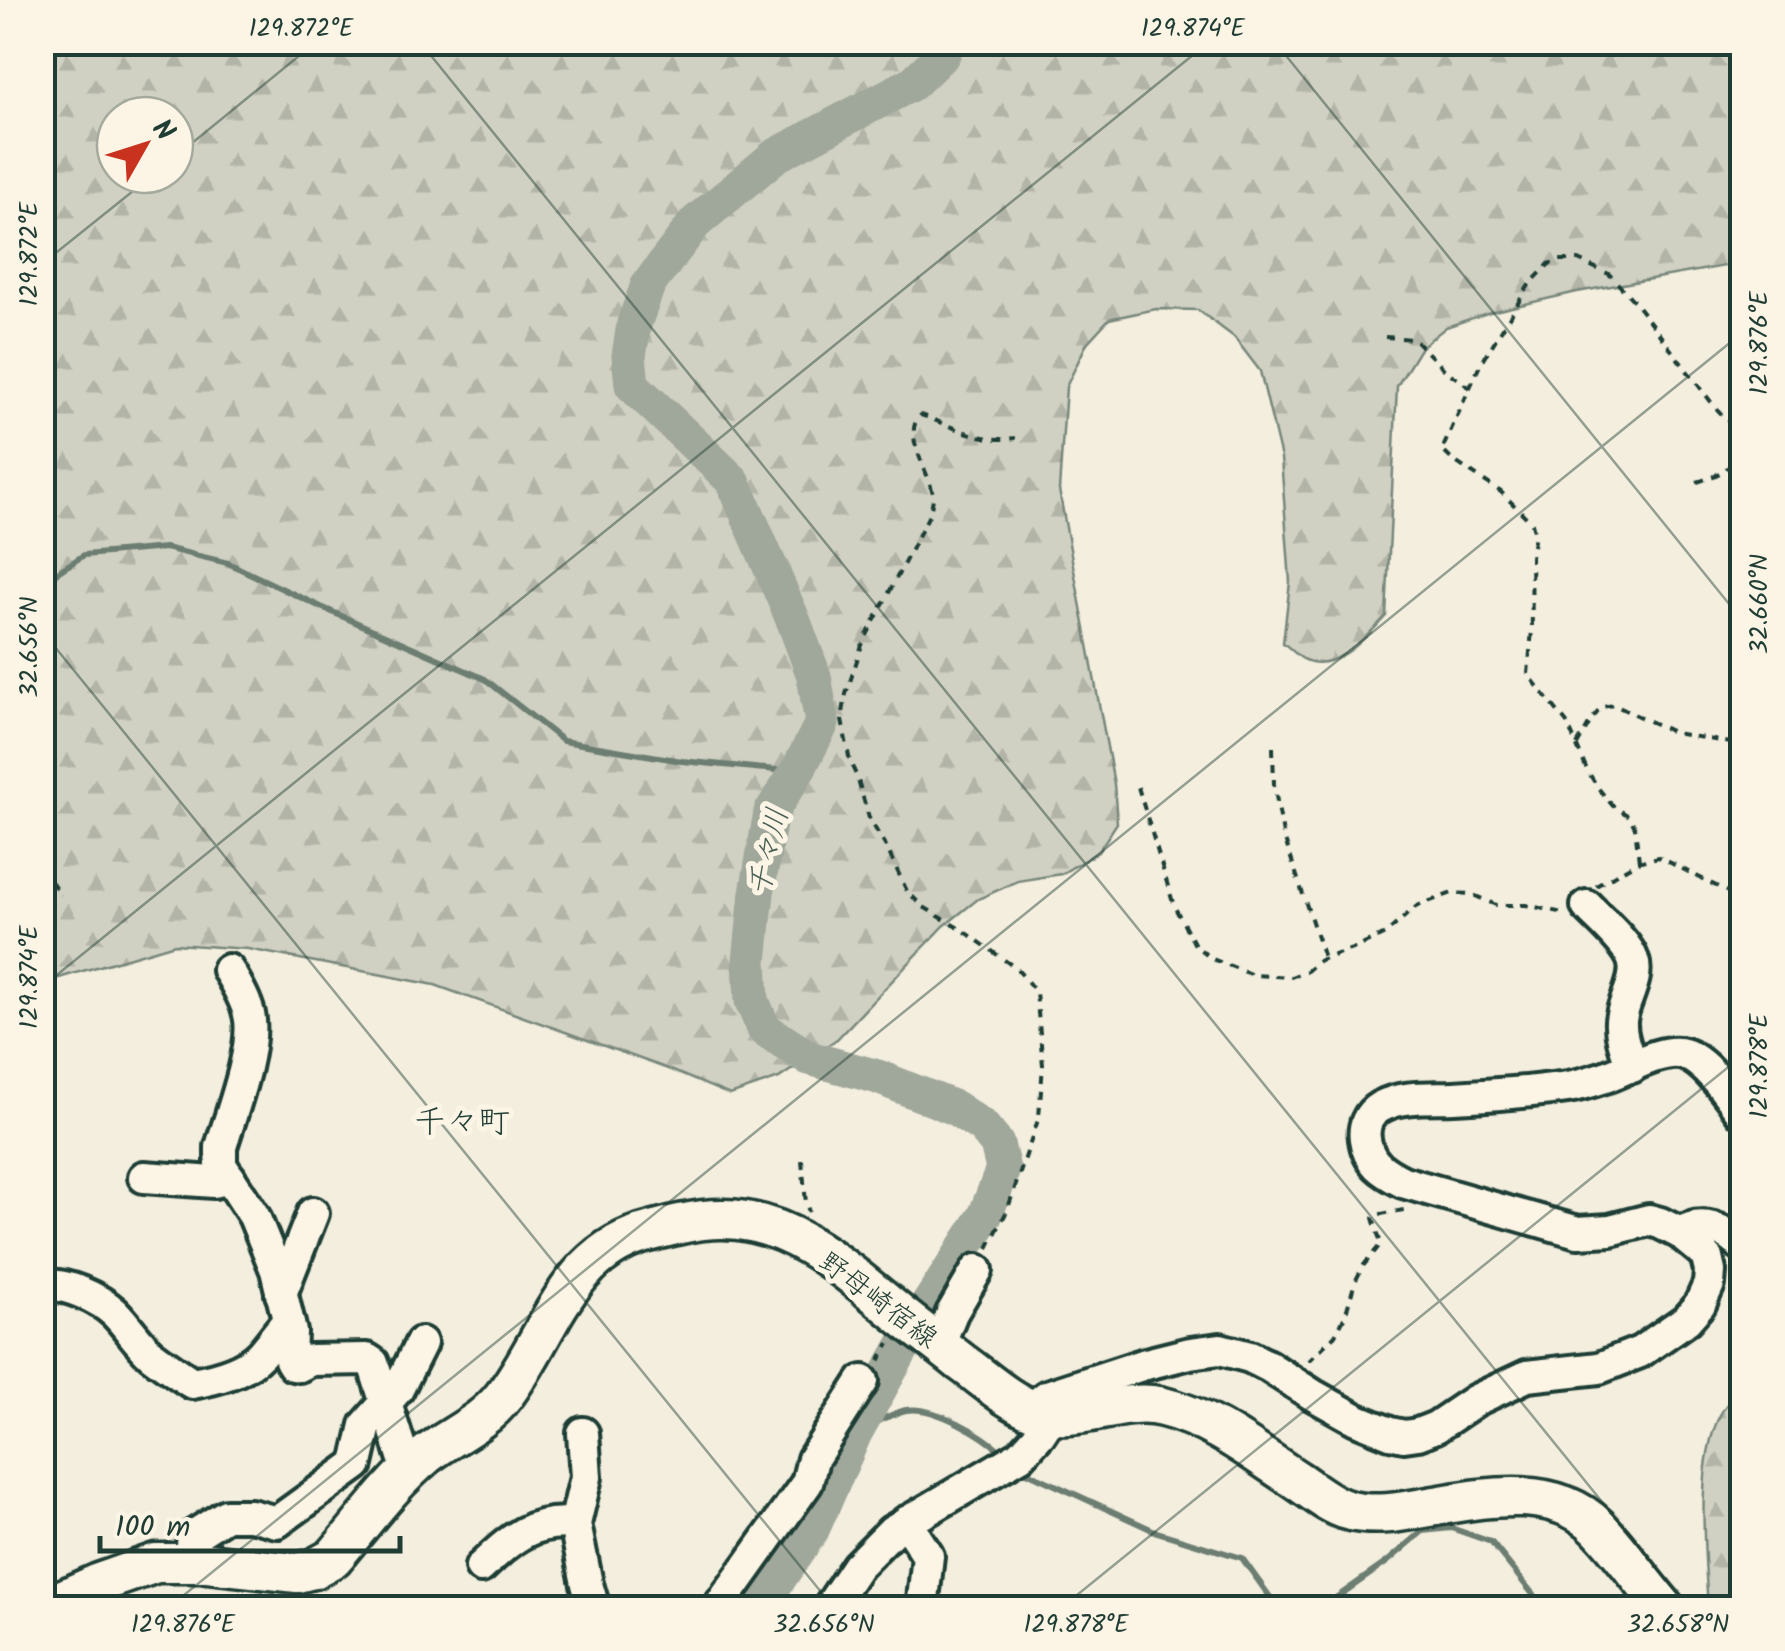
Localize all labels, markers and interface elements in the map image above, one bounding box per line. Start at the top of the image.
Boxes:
text: 129.872°E [249,9,355,49]
text: 129.874°E [1141,9,1246,49]
north arrow [95,95,195,195]
text: N [139,110,186,152]
text: 129.872°E [10,200,50,306]
text: 129.876°E [1740,290,1780,395]
text: 32.660°N [1740,554,1780,654]
text: 32.656°N [10,596,50,698]
water label: 千々川 [736,803,803,902]
text: 129.874°E [10,924,50,1029]
text: 129.878°E [1740,1012,1780,1119]
district label: 千々町 [414,1098,510,1149]
street label: 野母崎宿線 [808,1241,947,1361]
scale bar [100,1491,400,1553]
text: 100 m [115,1504,190,1552]
text: 129.876°E [131,1605,236,1645]
text: 32.656°N [773,1605,875,1645]
text: 129.878°E [1023,1605,1130,1645]
text: 32.658°N [1627,1605,1729,1645]

